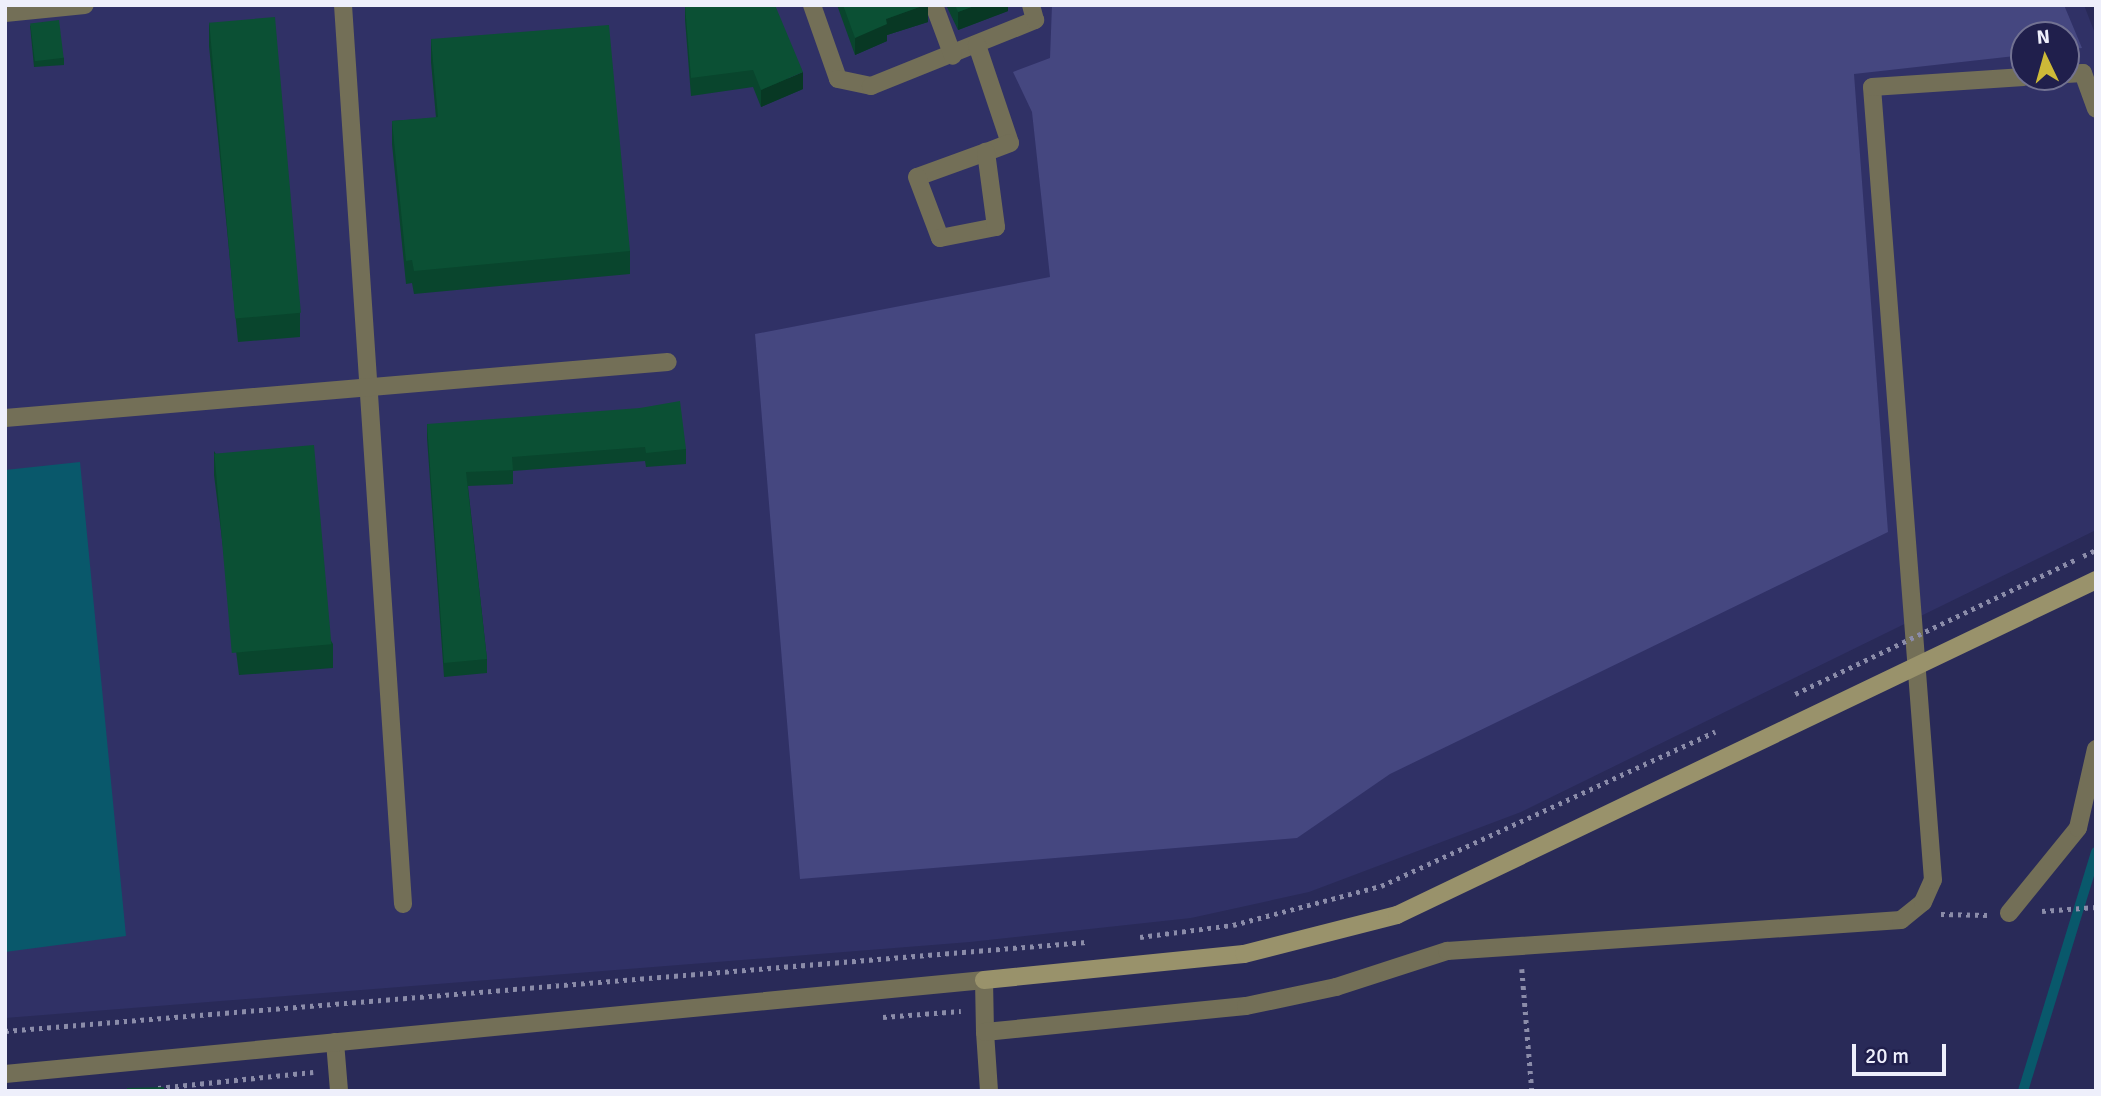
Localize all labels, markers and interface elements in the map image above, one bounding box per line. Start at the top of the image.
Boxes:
north arrow [2010,21,2080,91]
text: N [2036,25,2051,50]
scale bar [1856,1030,1951,1074]
text: 20 m [1865,1043,1909,1069]

